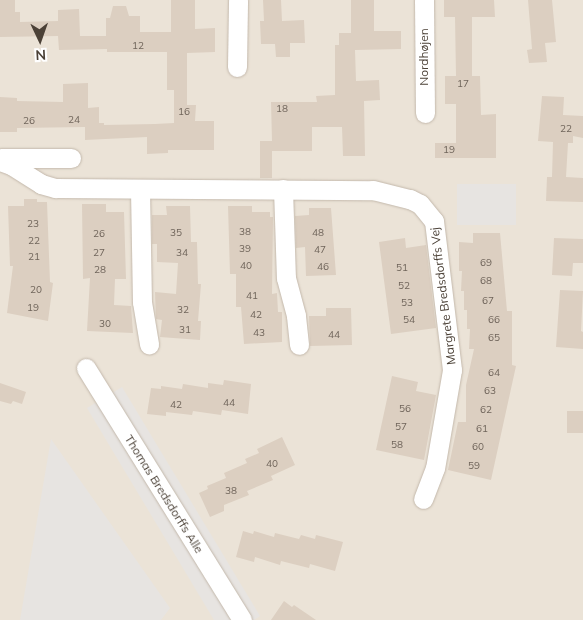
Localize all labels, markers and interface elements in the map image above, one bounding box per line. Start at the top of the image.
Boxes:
north arrow [15,15,65,65]
street label: Nordhøjen [417,28,431,86]
house number: 12 [132,40,144,52]
text: N [35,46,47,64]
house number: 17 [457,78,469,90]
house number: 18 [276,103,288,115]
house number: 16 [178,106,190,118]
house number: 24 [68,114,80,126]
house number: 26 [23,115,35,127]
house number: 22 [560,123,572,135]
house number: 19 [443,144,455,156]
house number: 23 [27,218,39,230]
house number: 38 [239,226,251,238]
street label: Margrete Bredsdorffs Vej [427,226,459,366]
house number: 35 [170,227,182,239]
house number: 48 [312,227,324,239]
house number: 26 [93,228,105,240]
house number: 22 [28,235,40,247]
house number: 39 [239,243,251,255]
house number: 47 [314,244,326,256]
house number: 27 [93,247,105,259]
house number: 34 [176,247,188,259]
house number: 21 [28,251,40,263]
house number: 69 [480,257,492,269]
house number: 40 [240,260,252,272]
house number: 46 [317,261,329,273]
house number: 51 [396,262,408,274]
house number: 28 [94,264,106,276]
house number: 68 [480,275,492,287]
house number: 52 [398,280,410,292]
house number: 20 [30,284,42,296]
house number: 41 [246,290,258,302]
house number: 67 [482,295,494,307]
house number: 53 [401,297,413,309]
house number: 19 [27,302,39,314]
house number: 32 [177,304,189,316]
house number: 42 [250,309,262,321]
house number: 54 [403,314,415,326]
house number: 66 [488,314,500,326]
house number: 30 [99,318,111,330]
house number: 31 [179,324,191,336]
house number: 43 [253,327,265,339]
house number: 44 [328,329,340,341]
house number: 65 [488,332,500,344]
house number: 64 [488,367,500,379]
house number: 63 [484,385,496,397]
house number: 44 [223,397,235,409]
house number: 42 [170,399,182,411]
house number: 56 [399,403,411,415]
house number: 62 [480,404,492,416]
house number: 57 [395,421,407,433]
house number: 61 [476,423,488,435]
street label: Thomas Bredsdorffs Alle [122,432,206,556]
house number: 58 [391,439,403,451]
house number: 60 [472,441,484,453]
house number: 40 [266,458,278,470]
house number: 59 [468,460,480,472]
house number: 38 [225,485,237,497]

